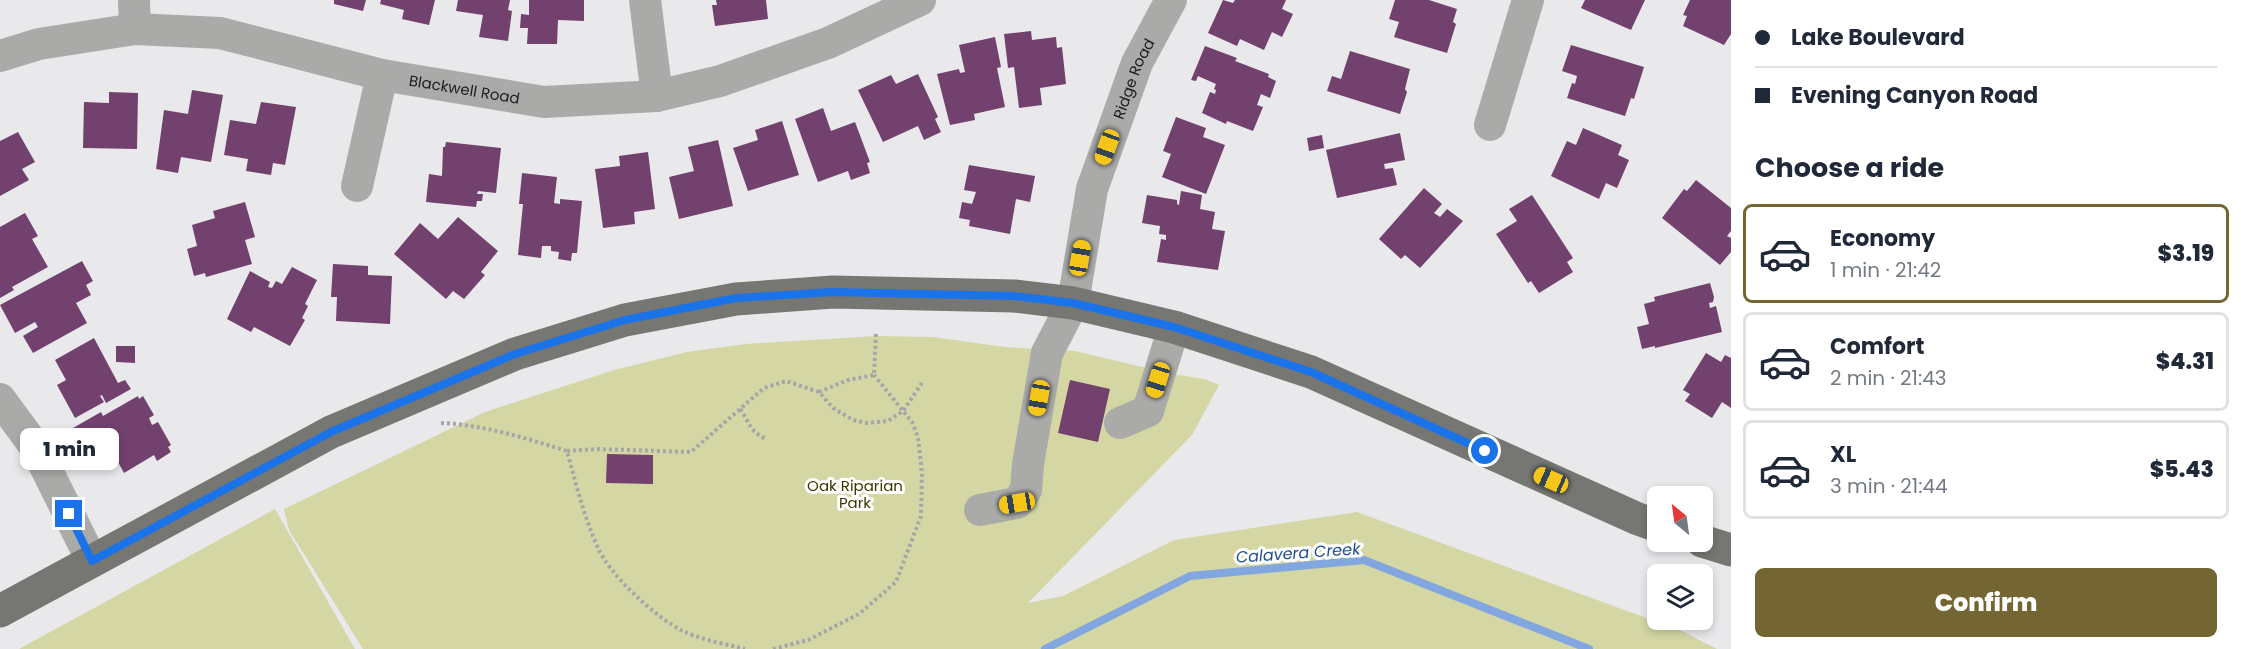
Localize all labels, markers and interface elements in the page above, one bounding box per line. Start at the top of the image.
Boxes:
text: Lake Boulevard [1791,22,1965,53]
street label: Ridge Road [1107,34,1159,122]
street label: Blackwell Road [408,69,521,108]
text: Evening Canyon Road [1791,80,2038,111]
car [1092,127,1122,167]
text: Choose a ride [1755,149,1944,186]
text: Economy [1830,223,1935,254]
icon: car [1758,227,1812,281]
text: $3.19 [2158,238,2214,269]
car [1068,239,1092,277]
text: 1 min · 21:42 [1830,256,1941,284]
text: Comfort [1830,331,1924,362]
icon: car [1758,335,1812,389]
text: $4.31 [2156,346,2214,377]
car [1144,360,1172,400]
text: 2 min · 21:43 [1830,364,1947,392]
car [1027,379,1051,417]
callout: 1 min [20,427,118,469]
text: 1 min [43,435,96,463]
route start [1471,437,1498,464]
text: XL [1830,439,1856,470]
icon: car [1758,443,1812,497]
text: $5.43 [2150,454,2214,485]
car [1531,464,1571,496]
text: 3 min · 21:44 [1830,472,1948,500]
park label: Oak Riparian Park [807,475,903,513]
north arrow [1647,486,1713,552]
map controls [1647,486,1713,630]
car [998,491,1036,515]
route end [55,500,82,527]
water label: Calavera Creek [1235,537,1362,569]
button: layers [1647,564,1713,630]
button: Confirm [1755,568,2217,637]

